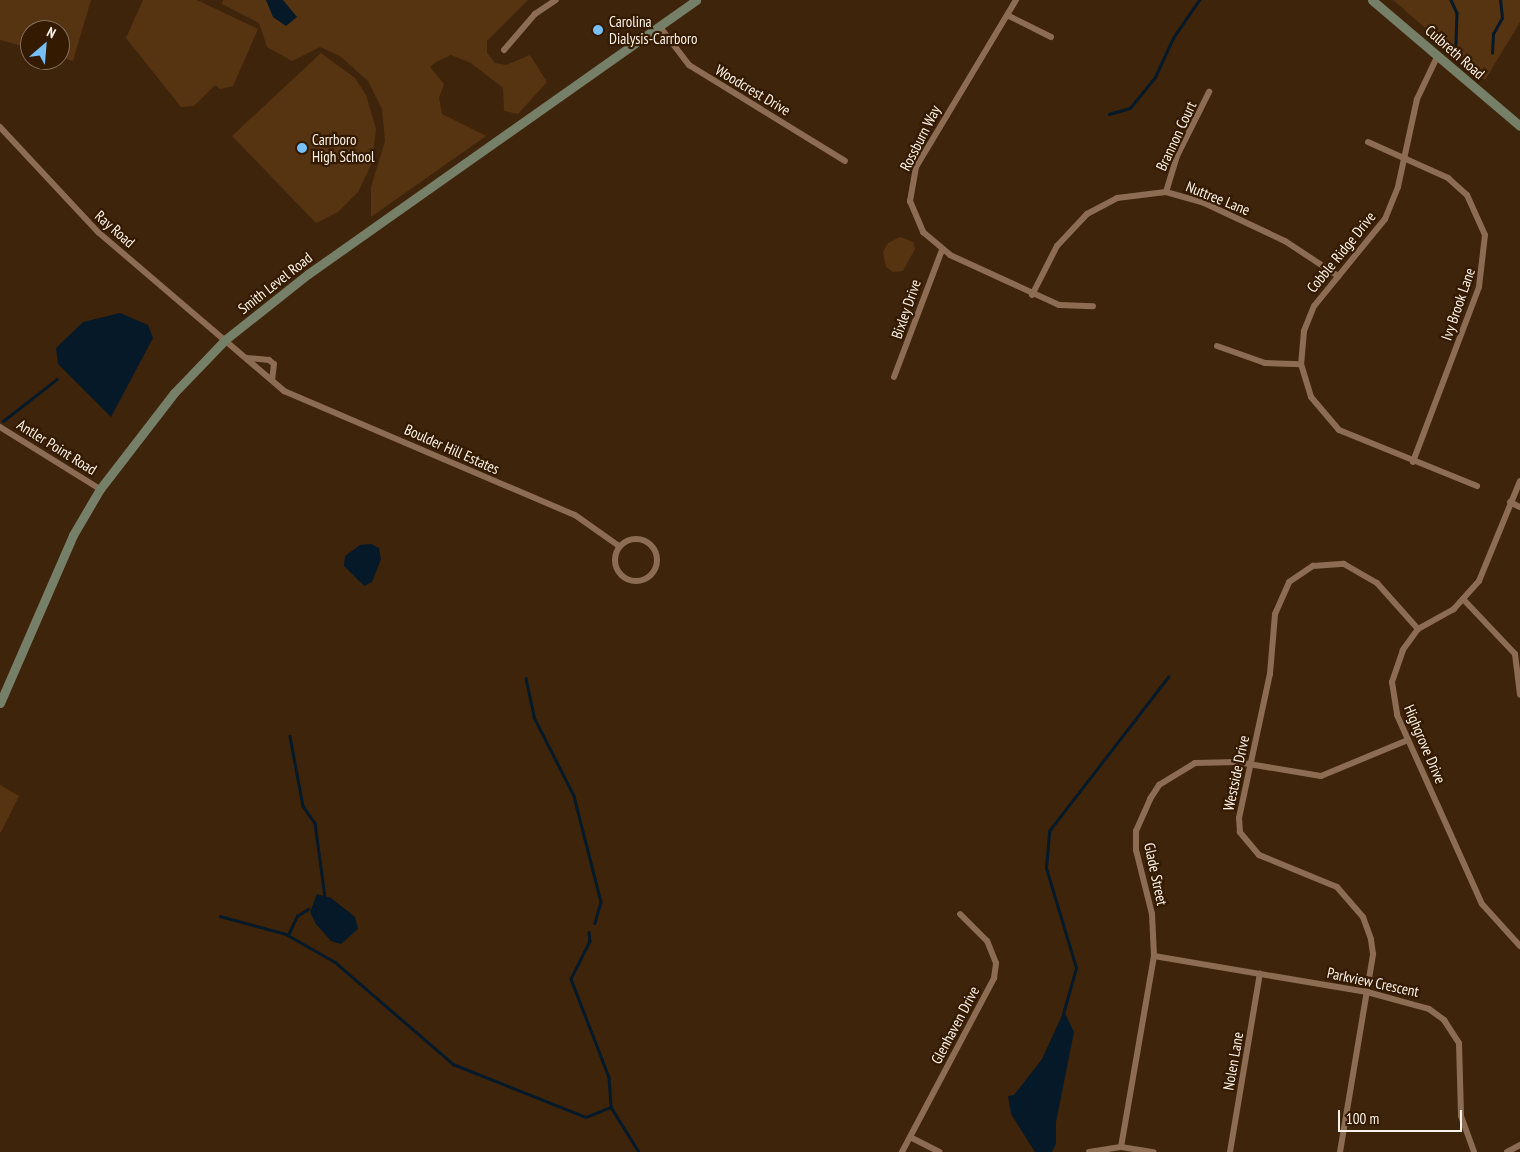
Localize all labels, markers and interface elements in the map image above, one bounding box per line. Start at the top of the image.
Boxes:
place label: Carolina Dialysis-Carrboro [609,12,697,47]
north arrow [20,20,70,70]
street label: Culbreth Road [1422,21,1488,83]
text: N [44,23,59,42]
marker: Carolina Dialysis-Carrboro [591,23,605,37]
street label: Woodcrest Drive [712,61,794,119]
street label: Brannon Court [1152,98,1200,174]
street label: Rossburn Way [896,102,944,174]
place label: Carrboro High School [312,130,374,165]
marker: Carrboro High School [296,142,308,154]
street label: Nuttree Lane [1183,177,1253,219]
street label: Ray Road [91,207,139,251]
street label: Cobble Ridge Drive [1303,208,1379,296]
street label: Smith Level Road [234,248,316,318]
street label: Ivy Brook Lane [1437,265,1479,343]
street label: Bixley Drive [887,277,925,341]
street label: Antler Point Road [14,415,100,479]
street label: Boulder Hill Estates [402,420,502,478]
street label: Highgrove Drive [1400,702,1450,786]
street label: Westside Drive [1219,734,1253,812]
street label: Glade Street [1141,841,1171,907]
street label: Parkview Crescent [1325,963,1421,1001]
street label: Glenhaven Drive [927,983,983,1067]
street label: Nolen Lane [1219,1030,1247,1092]
scale bar [1340,1100,1464,1132]
text: 100 m [1346,1109,1379,1128]

